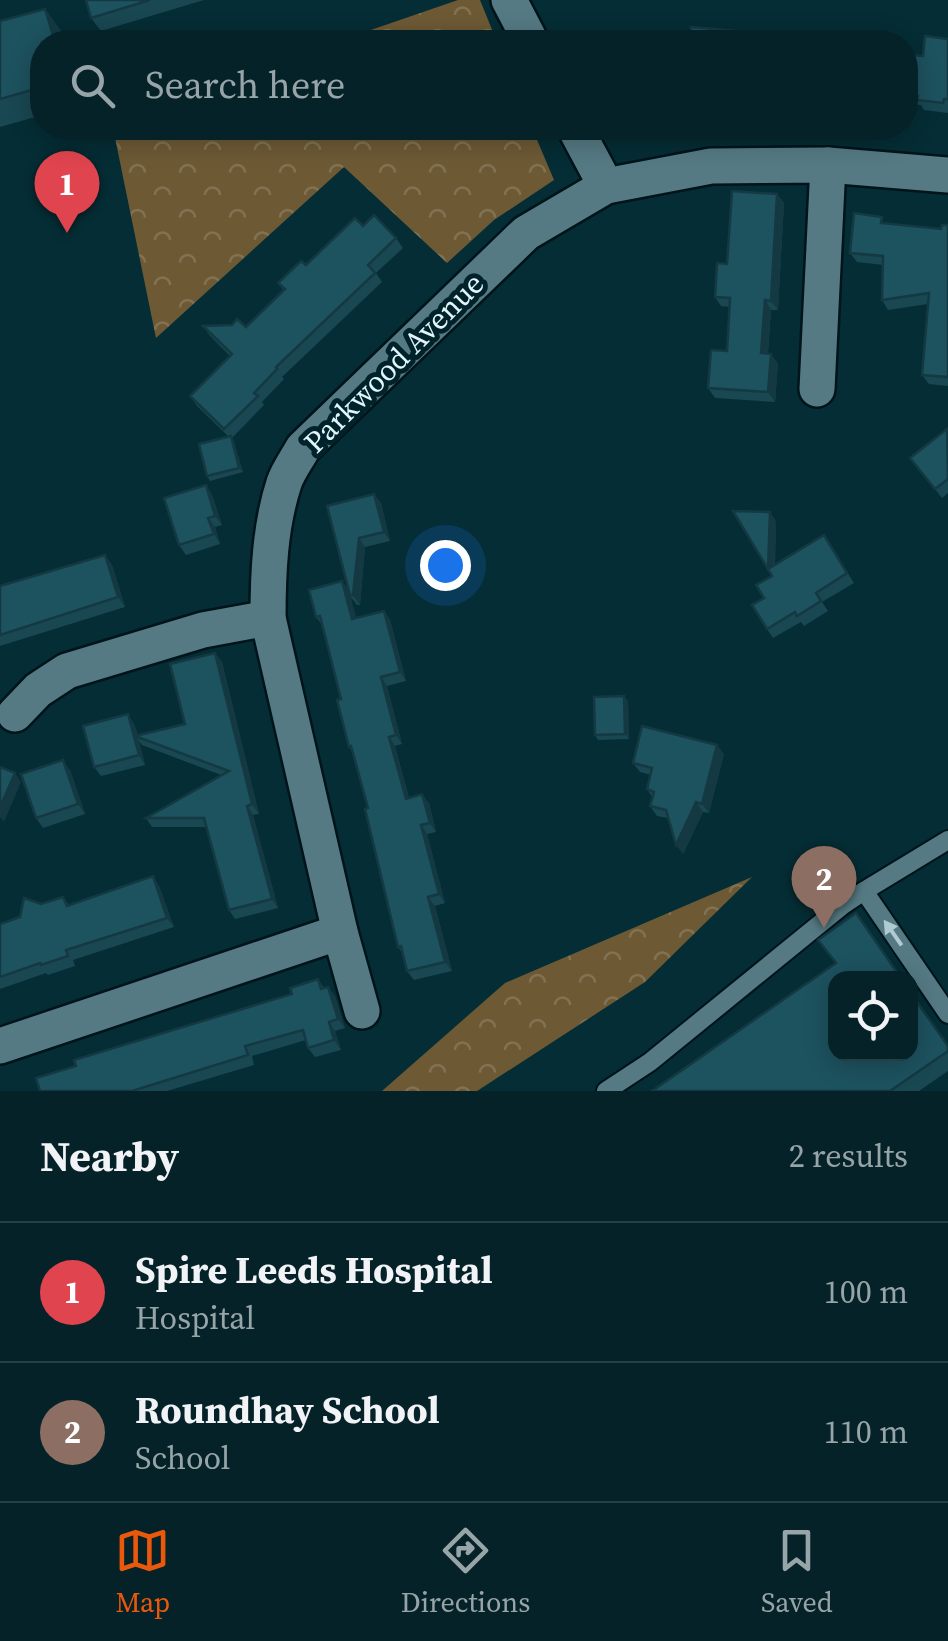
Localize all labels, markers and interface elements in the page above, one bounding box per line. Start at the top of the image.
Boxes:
search box [30,30,918,140]
icon: search [65,58,120,113]
text: Search here [145,59,345,111]
pin: 1 [34,150,100,233]
street label: Parkwood Avenue [295,264,493,462]
your location [420,540,471,591]
pin: 2 [792,846,856,928]
one-way arrow [884,920,903,947]
map controls [828,971,918,1061]
button: locate [828,971,918,1061]
text: Nearby [40,1127,179,1185]
text: 2 results [789,1134,908,1178]
text: Spire Leeds Hospital [135,1244,493,1296]
text: 1 [64,1270,81,1314]
text: 100 m [824,1270,908,1314]
text: Hospital [135,1296,255,1340]
text: Roundhay School [135,1384,440,1436]
text: 2 [64,1410,81,1454]
text: 110 m [824,1410,908,1454]
text: School [135,1436,230,1480]
tab: Map [115,1523,170,1621]
tab: Directions [401,1523,530,1621]
tab: Saved [761,1523,833,1621]

